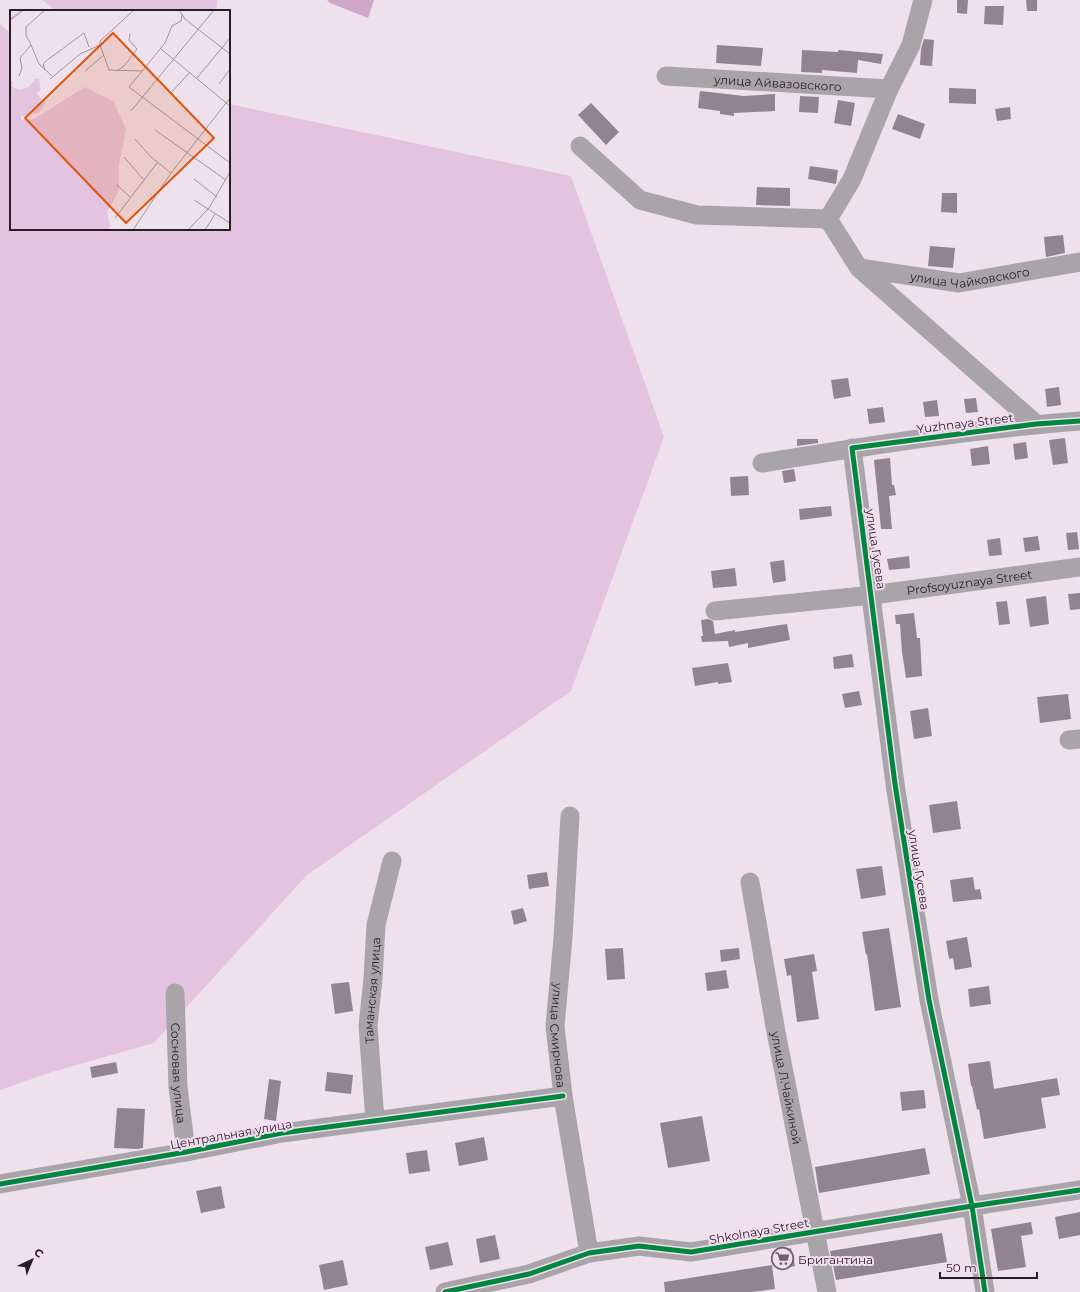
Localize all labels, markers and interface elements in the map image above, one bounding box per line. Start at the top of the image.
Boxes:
inset map [10,10,230,230]
street label: улица Айвазовского [713,71,842,94]
street label: улица Чайковского [908,263,1031,290]
street label: Yuzhnaya Street [916,410,1014,436]
street label: улица Гусева [863,507,889,590]
street label: Profsoyuznaya Street [906,566,1033,598]
street label: улица Гусева [905,828,933,911]
street label: Таманская улица [360,937,383,1044]
street label: улица Смирнова [547,981,570,1089]
street label: Сосновая улица [168,1022,190,1124]
street label: улица Л.Чайкиной [768,1029,805,1146]
street label: Центральная улица [169,1116,293,1152]
street label: Shkolnaya Street [708,1215,810,1247]
north arrow [12,1240,52,1280]
text: С [31,1245,47,1261]
supermarket icon: Бригантина [770,1246,796,1272]
place label: Бригантина [798,1252,873,1267]
scale bar [940,1254,1037,1280]
text: 50 m [946,1260,977,1275]

